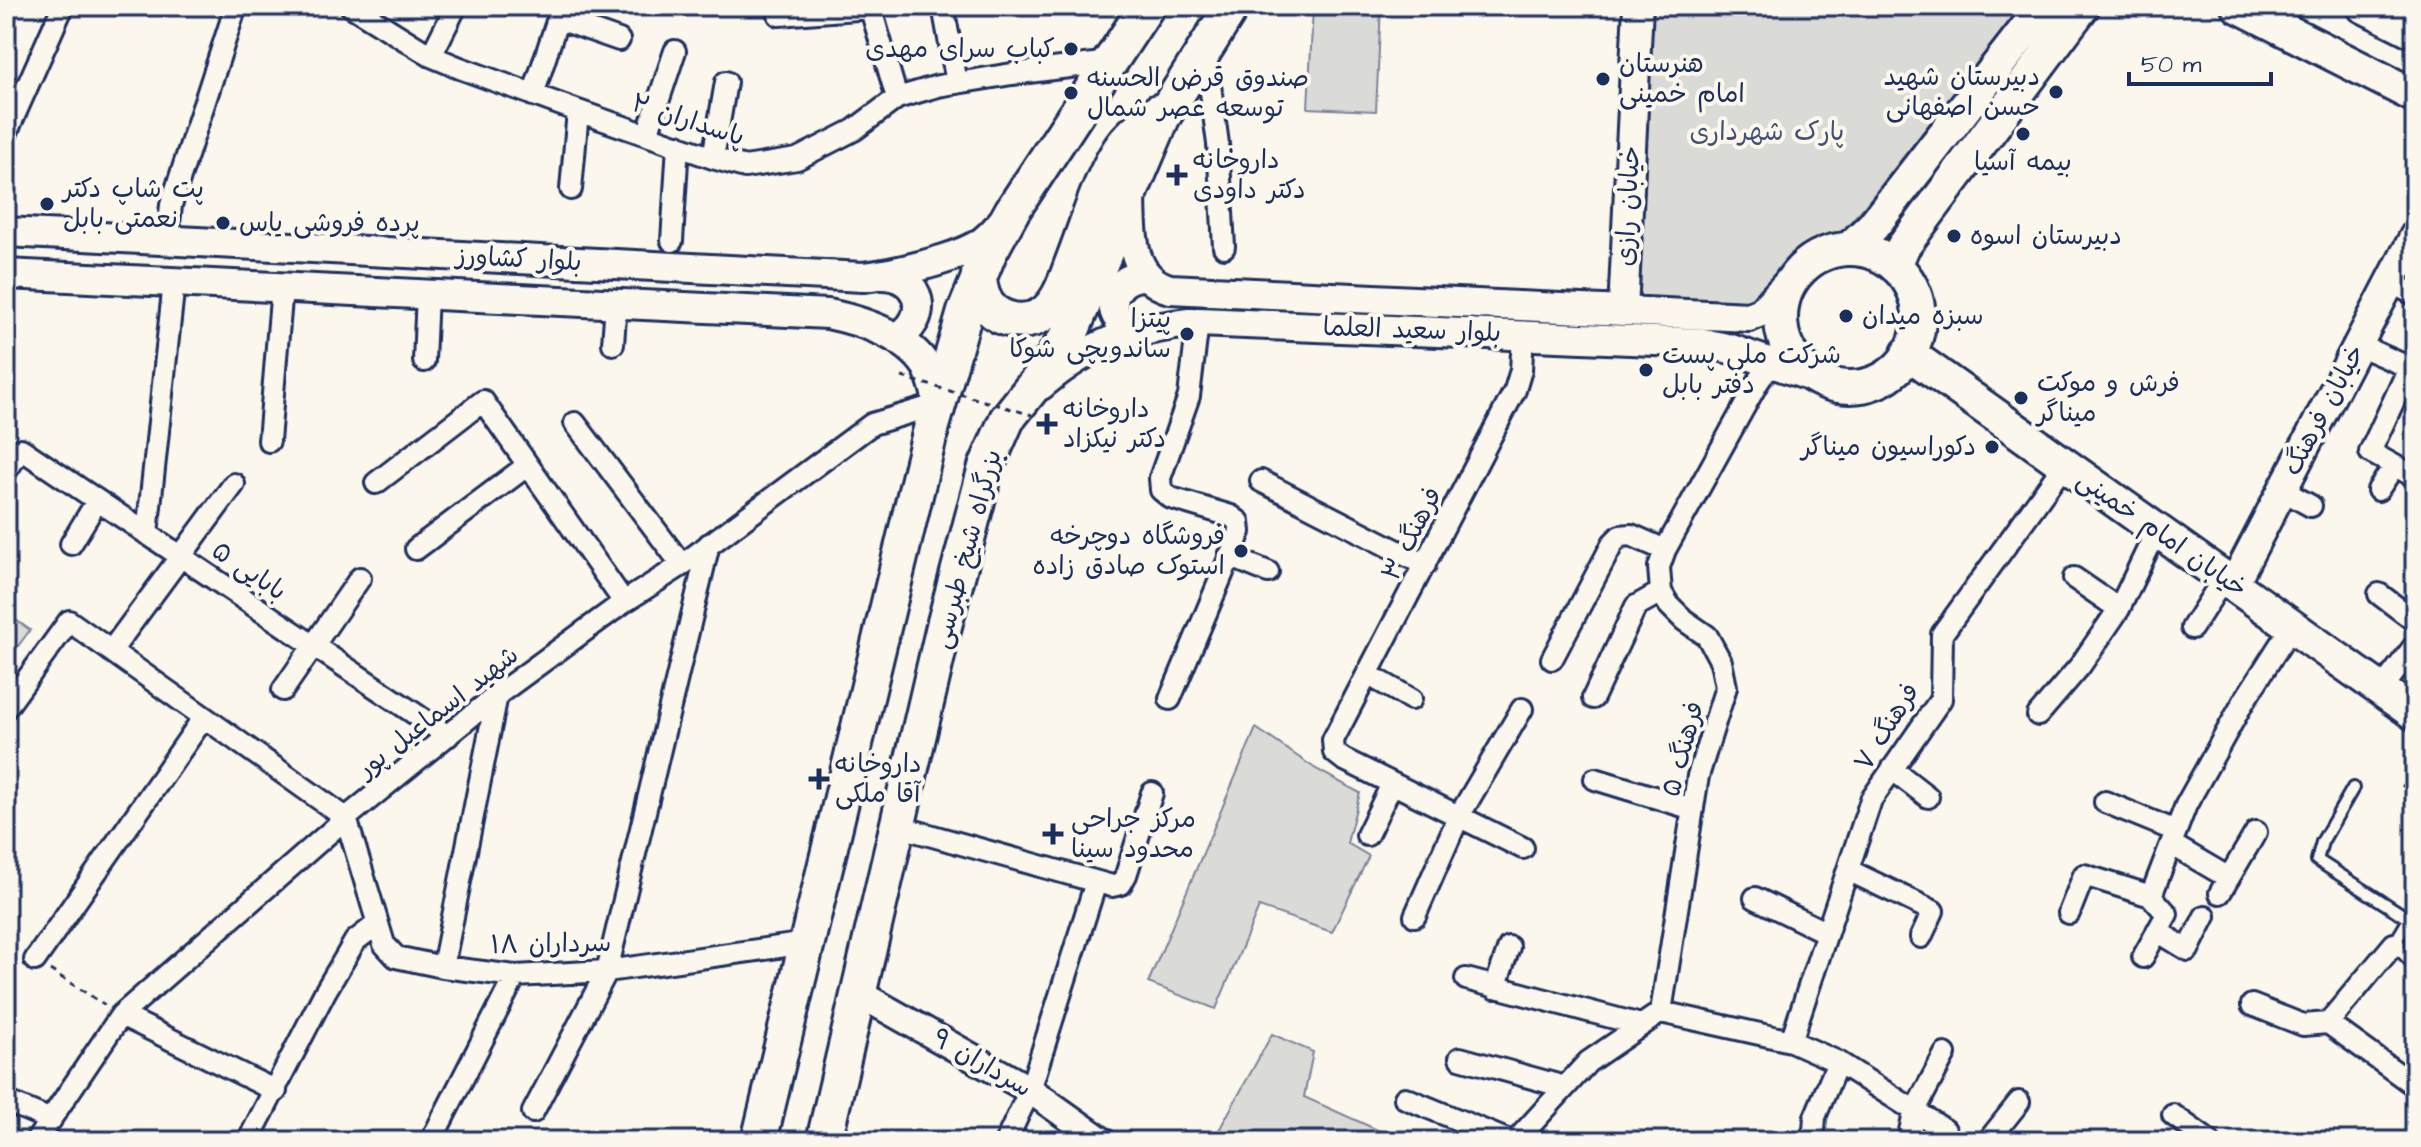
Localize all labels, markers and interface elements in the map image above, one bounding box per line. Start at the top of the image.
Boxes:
place label: کباب سرای مهدی [865,31,1055,67]
scale bar [2129,36,2271,86]
marker: کباب سرای مهدی [1062,40,1080,58]
place label: هنرستان امام خمینی [1619,46,1745,113]
text: 50 m [2141,48,2202,82]
place label: دبیرستان شهید حسن اصفهانی [1883,59,2040,125]
place label: صندوق قرض الحسنه توسعه عصر شمال [1087,60,1309,126]
marker: هنرستان امام خمینی [1594,70,1612,88]
marker: دبیرستان شهید حسن اصفهانی [2047,83,2065,101]
marker: صندوق قرض الحسنه توسعه عصر شمال [1062,84,1080,102]
street label: پاسداران ۲ [627,85,749,155]
park label: پارک شهرداری [1690,114,1844,150]
marker: بیمه آسیا [2014,125,2032,143]
place label: داروخانه دکتر داودی [1193,142,1305,208]
place label: بیمه آسیا [1974,144,2072,180]
street label: خیابان رازی [1607,145,1649,267]
marker: داروخانه دکتر داودی [1168,166,1186,184]
place label: پت شاپ دکتر نعمتی بابل [61,171,204,237]
marker: پت شاپ دکتر نعمتی بابل [38,195,56,213]
place label: پرده فروشی یاس [239,205,420,241]
marker: پرده فروشی یاس [214,214,232,232]
place label: دبیرستان اسوه [1970,218,2122,254]
marker: دبیرستان اسوه [1945,227,1963,245]
street label: بلوار کشاورز [453,238,583,280]
place label: سبزه میدان [1862,298,1984,334]
place label: پیتزا ساندویچی شوکا [1009,301,1171,367]
marker: سبزه میدان [1837,307,1855,325]
street label: بلوار سعید العلما [1322,309,1502,351]
marker: پیتزا ساندویچی شوکا [1178,325,1196,343]
place label: شرکت ملی پست دفتر بابل [1662,337,1841,403]
street label: خیابان فرهنگ [2274,338,2374,482]
marker: شرکت ملی پست دفتر بابل [1637,361,1655,379]
place label: فرش و موکت میناگر [2035,365,2180,431]
marker: فرش و موکت میناگر [2012,389,2030,407]
place label: داروخانه دکتر نیکزاد [1063,391,1166,457]
marker: داروخانه دکتر نیکزاد [1038,415,1056,433]
place label: دکوراسیون میناگر [1799,429,1976,465]
marker: دکوراسیون میناگر [1983,438,2001,456]
street label: بزرگراه شیخ طبرسی [923,445,1011,653]
street label: خیابان امام خمینی [2069,462,2254,607]
street label: فرهنگ ۳ [1373,481,1451,587]
place label: فروشگاه دوچرخه استوک صادق زاده [1033,518,1225,584]
street label: بابایی ۵ [204,533,294,609]
marker: فروشگاه دوچرخه استوک صادق زاده [1232,542,1250,560]
street label: شهید اسماعیل پور [348,637,526,788]
street label: فرهنگ ۷ [1846,676,1928,778]
street label: فرهنگ ۵ [1653,697,1713,801]
place label: داروخانه آقا ملکی [835,746,922,812]
marker: داروخانه آقا ملکی [810,770,828,788]
place label: مرکز جراحی محدود سینا [1071,801,1196,867]
marker: مرکز جراحی محدود سینا [1042,823,1064,845]
street label: سرداران ۱۸ [490,925,612,963]
street label: سرداران ۹ [926,1020,1038,1106]

